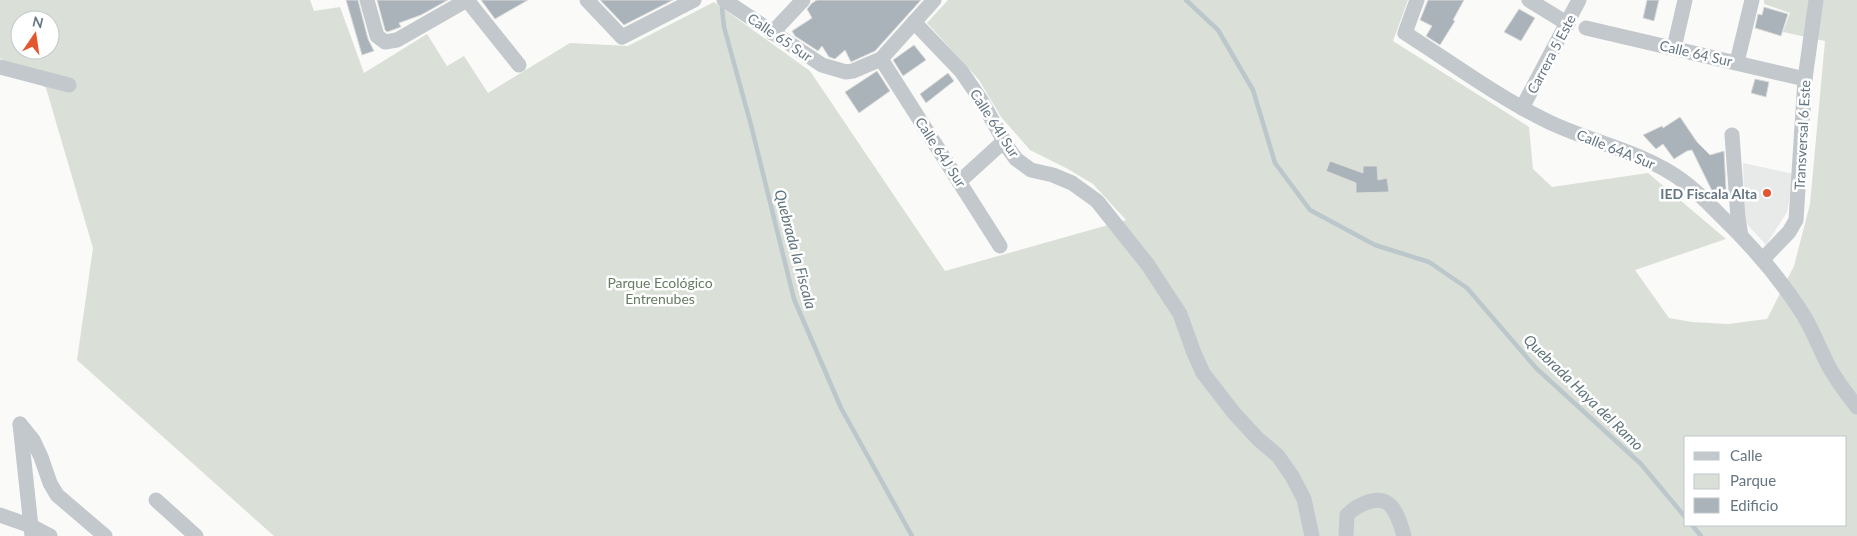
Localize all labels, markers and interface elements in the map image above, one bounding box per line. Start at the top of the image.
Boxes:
street label: Calle 65 Sur [745,9,815,65]
north arrow [10,10,60,60]
street label: Carrera 5 Este [1523,11,1579,97]
text: N [31,12,45,31]
street label: Calle 64 Sur [1658,36,1734,70]
street label: Transversal 6 Este [1791,80,1813,190]
street label: Calle 64I Sur [967,86,1023,160]
street label: Calle 64J Sur [912,114,970,190]
street label: Calle 64A Sur [1574,126,1658,172]
place label: IED Fiscala Alta [1660,185,1757,202]
water label: Quebrada la Fiscala [771,187,821,311]
marker: IED Fiscala Alta [1761,187,1773,199]
park label: Parque Ecológico Entrenubes [607,274,713,307]
water label: Quebrada Haya del Ramo [1520,330,1648,454]
legend [1684,436,1847,526]
text: Calle [1730,446,1763,464]
text: Parque [1730,471,1776,489]
text: Edificio [1730,496,1778,514]

